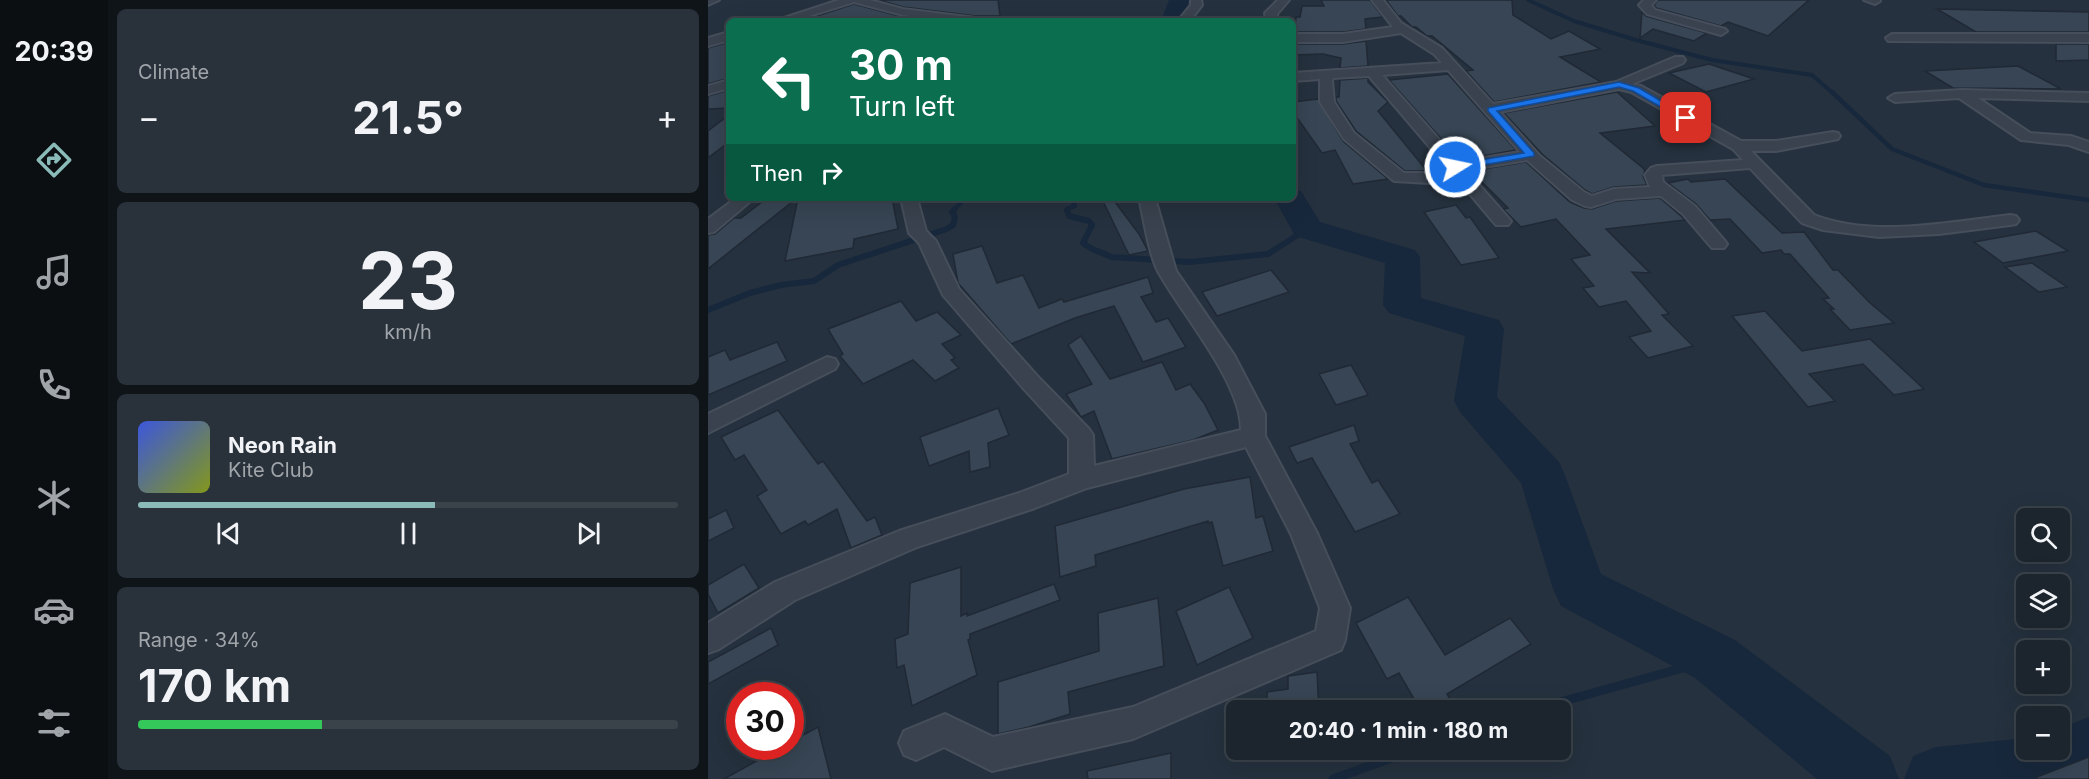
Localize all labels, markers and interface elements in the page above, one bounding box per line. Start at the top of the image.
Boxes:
text: 20:39 [14,35,94,68]
text: 30 m [849,39,953,90]
icon: left [750,42,828,120]
text: Climate [138,60,209,84]
text: 21.5° [352,90,464,145]
text: Turn left [849,90,955,123]
pin [1660,92,1711,143]
text: − [138,97,160,137]
text: + [656,97,678,137]
icon: arrive [1669,101,1702,134]
position arrow [1423,135,1487,199]
icon: directions [33,139,75,181]
icon: right [815,156,848,189]
text: Then [750,160,803,186]
text: 23 [358,233,458,328]
icon: music [33,251,75,293]
text: km/h [384,320,432,344]
icon: phone [33,364,75,406]
text: Neon Rain [228,432,337,458]
text: Kite Club [228,458,314,482]
icon: climate [33,477,75,519]
map controls [2016,508,2070,760]
button: search [2016,508,2070,562]
icon: previous [212,517,245,550]
icon: pause [392,517,425,550]
icon: next [572,517,605,550]
button: layers [2016,574,2070,628]
icon: car [33,589,75,631]
text: Range · 34% [138,628,260,652]
button: + [2016,640,2070,694]
text: 170 km [138,658,291,713]
speed limit sign: 30 [726,682,804,760]
icon: filters [33,702,75,744]
button: − [2016,706,2070,760]
text: 20:40 · 1 min · 180 m [1289,717,1508,743]

